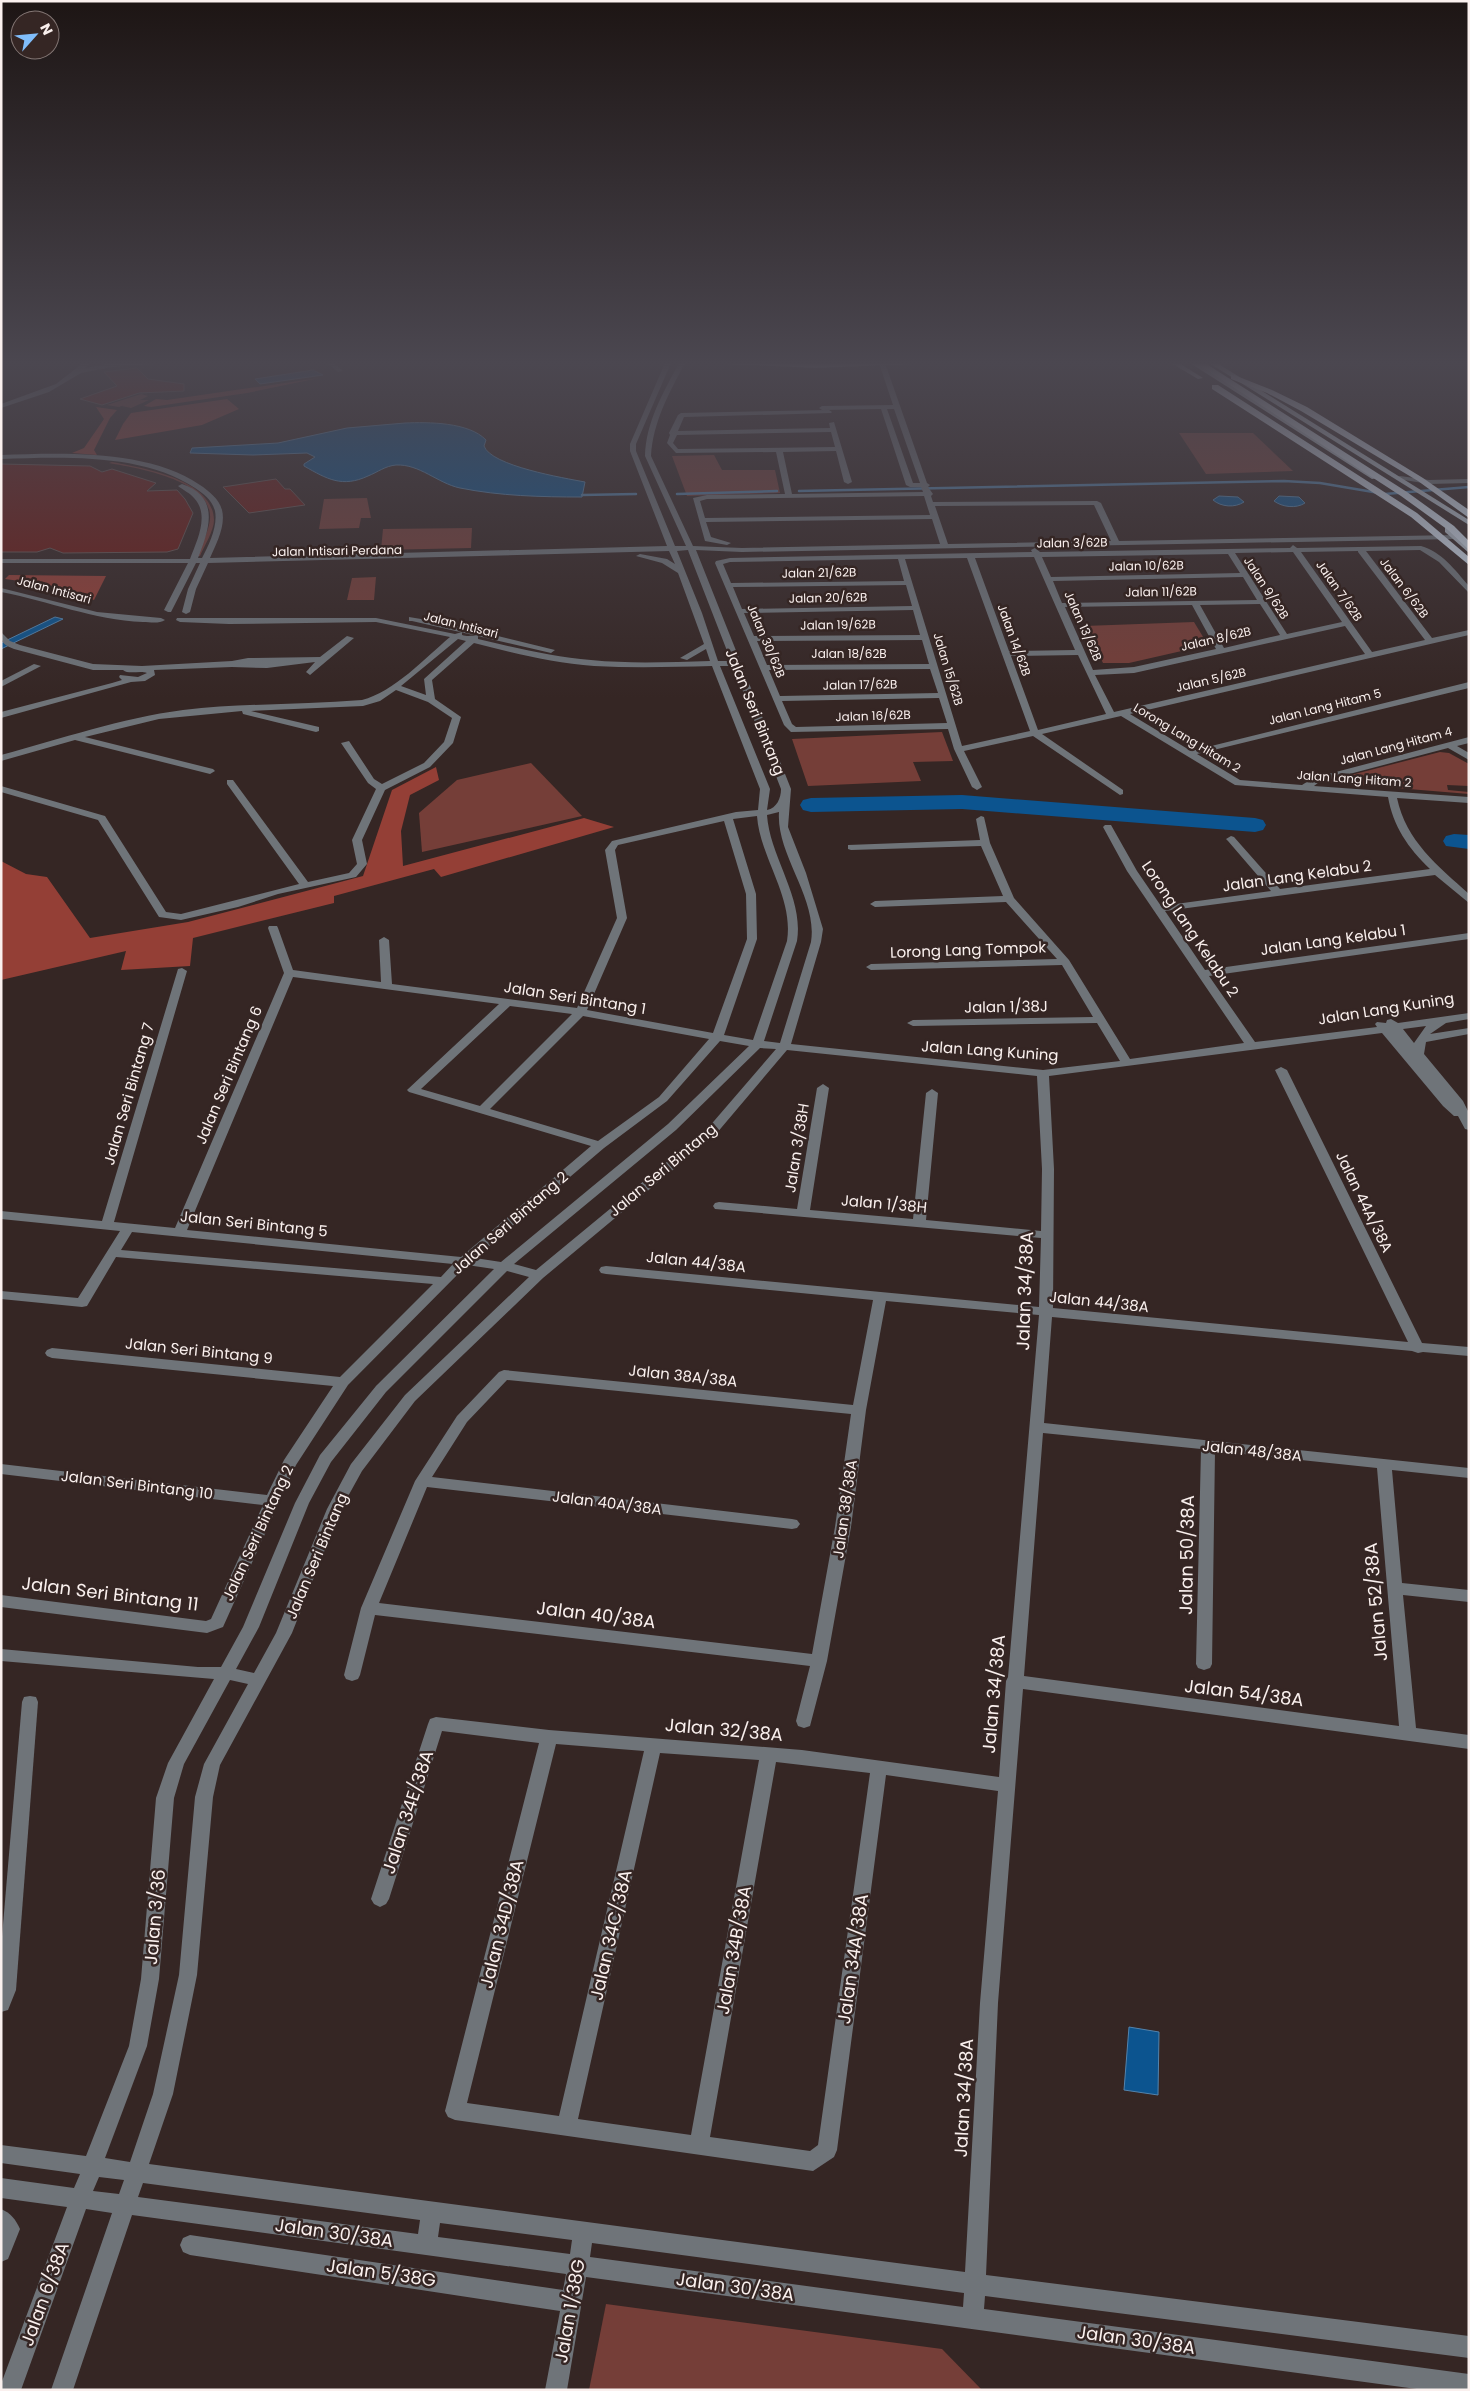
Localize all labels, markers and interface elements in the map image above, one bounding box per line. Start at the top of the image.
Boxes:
north arrow [10,10,60,60]
text: N [35,20,58,38]
street label: Jalan 3/62B [1036,533,1108,552]
street label: Jalan Intisari Perdana [272,541,402,560]
street label: Jalan 9/62B [1240,553,1293,622]
street label: Jalan 6/62B [1376,554,1433,621]
street label: Jalan 10/62B [1108,556,1184,575]
street label: Jalan 7/62B [1312,557,1367,624]
street label: Jalan 21/62B [781,563,857,582]
street label: Jalan Intisari [15,571,93,608]
street label: Jalan 11/62B [1125,582,1197,601]
street label: Jalan 20/62B [789,588,867,607]
street label: Jalan 13/62B [1060,588,1106,663]
street label: Jalan 30/62B [743,601,790,680]
street label: Jalan 14/62B [994,601,1035,678]
street label: Jalan Intisari [422,607,500,642]
street label: Jalan 19/62B [800,615,876,634]
street label: Jalan 8/62B [1179,622,1253,655]
street label: Jalan 15/62B [929,630,968,707]
street label: Jalan Seri Bintang [720,645,790,778]
street label: Jalan 18/62B [811,645,887,662]
street label: Jalan 5/62B [1174,663,1248,696]
street label: Jalan 17/62B [823,675,897,694]
street label: Jalan Lang Hitam 5 [1267,684,1383,729]
street label: Lorong Lang Hitam 2 [1130,699,1244,776]
street label: Jalan 16/62B [835,706,911,725]
street label: Jalan Lang Hitam 4 [1338,722,1454,769]
street label: Jalan Lang Hitam 2 [1296,766,1412,791]
street label: Jalan Lang Kelabu 2 [1221,855,1373,896]
street label: Lorong Lang Kelabu 2 [1137,857,1244,1001]
street label: Jalan Lang Kelabu 1 [1259,919,1407,960]
street label: Lorong Lang Tompok [890,936,1047,963]
street label: Jalan Seri Bintang 1 [503,976,648,1019]
street label: Jalan Lang Kuning [1316,987,1455,1030]
street label: Jalan 1/38J [964,995,1048,1018]
street label: Jalan Seri Bintang 6 [190,1002,267,1147]
street label: Jalan Seri Bintang 7 [98,1020,159,1167]
street label: Jalan Lang Kuning [921,1035,1059,1066]
street label: Jalan 3/38H [779,1102,814,1194]
street label: Jalan Seri Bintang [604,1118,721,1221]
street label: Jalan 44A/38A [1331,1148,1398,1256]
street label: Jalan Seri Bintang 2 [447,1166,572,1279]
street label: Jalan 1/38H [840,1189,928,1218]
street label: Jalan Seri Bintang 5 [179,1205,329,1242]
street label: Jalan 34/38A [1010,1231,1039,1351]
street label: Jalan 44/38A [645,1246,747,1277]
street label: Jalan 44/38A [1048,1286,1150,1317]
street label: Jalan Seri Bintang 9 [124,1332,274,1369]
street label: Jalan 38A/38A [628,1359,739,1392]
street label: Jalan 48/38A [1201,1435,1303,1466]
street label: Jalan 38/38A [827,1458,862,1560]
street label: Jalan Seri Bintang 2 [217,1462,298,1604]
street label: Jalan Seri Bintang 10 [60,1465,214,1504]
street label: Jalan 40A/38A [551,1485,663,1520]
street label: Jalan Seri Bintang [281,1490,353,1622]
street label: Jalan 50/38A [1173,1495,1200,1615]
street label: Jalan 52/38A [1358,1542,1393,1662]
street label: Jalan Seri Bintang 11 [20,1570,200,1617]
street label: Jalan 40/38A [535,1595,657,1634]
street label: Jalan 34/38A [976,1633,1011,1754]
street label: Jalan 54/38A [1183,1673,1305,1712]
street label: Jalan 32/38A [664,1712,784,1747]
street label: Jalan 34E/38A [376,1747,439,1877]
street label: Jalan 34D/38A [473,1857,530,1991]
street label: Jalan 34C/38A [583,1867,638,2003]
street label: Jalan 3/36 [138,1868,171,1966]
street label: Jalan 34B/38A [710,1884,757,2016]
street label: Jalan 34A/38A [831,1892,874,2026]
street label: Jalan 34/38A [948,2038,979,2158]
street label: Jalan 30/38A [273,2212,395,2253]
street label: Jalan 6/38A [14,2238,75,2349]
street label: Jalan 5/38G [325,2252,438,2293]
street label: Jalan 1/38G [548,2257,591,2365]
street label: Jalan 30/38A [674,2266,796,2307]
street label: Jalan 30/38A [1075,2319,1197,2360]

